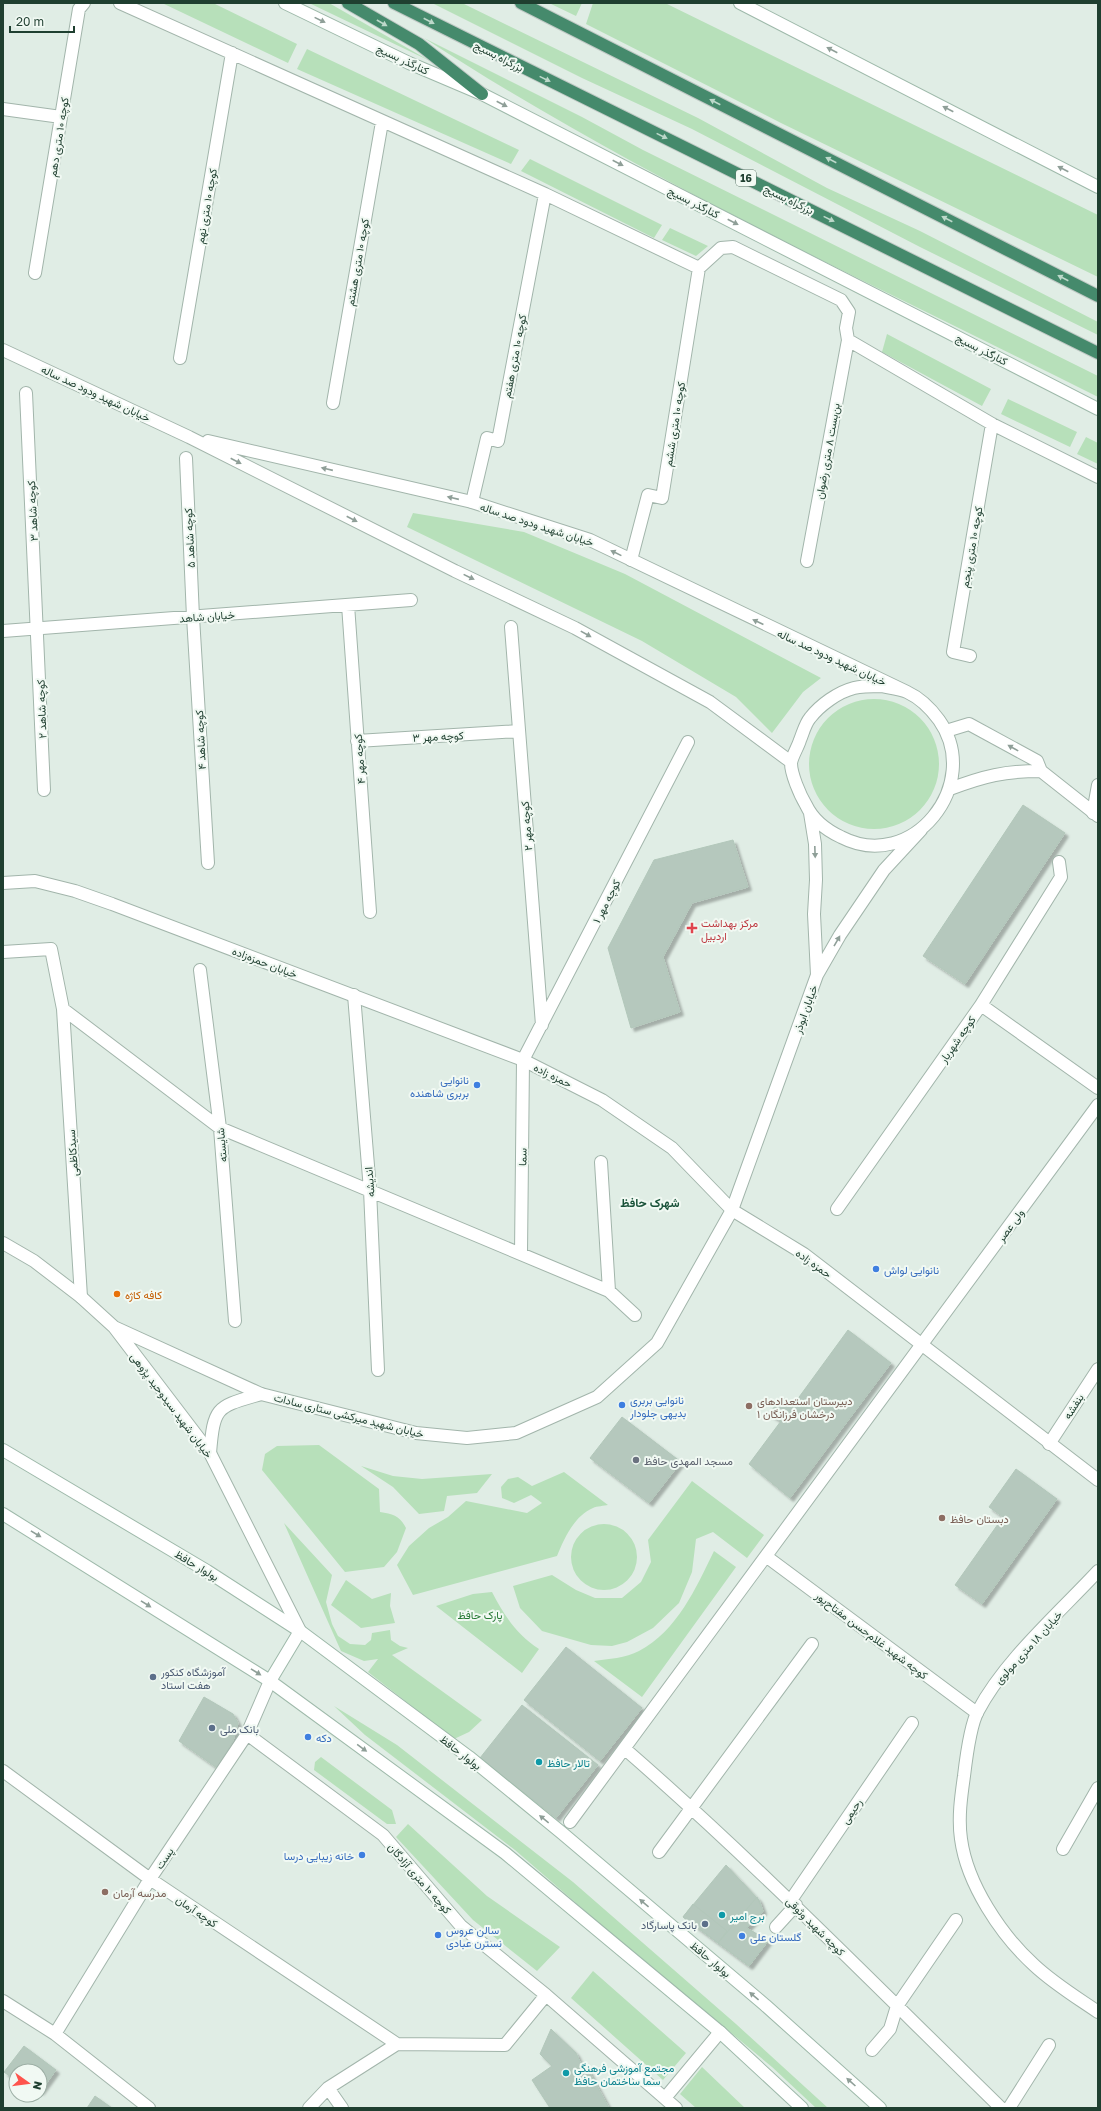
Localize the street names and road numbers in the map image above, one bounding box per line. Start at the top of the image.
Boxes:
street label: بزرگراه بسیج [471,38,526,76]
street label: کنارگذر بسیج [374,41,431,79]
street label: کوچه ۱۰ متری دهم [45,96,73,178]
street label: کوچه ۱۰ متری نهم [193,167,221,245]
road number: 16 [736,170,756,186]
street label: بزرگراه بسیج [761,181,816,218]
street label: کنارگذر بسیج [665,183,722,222]
street label: کوچه ۱۰ متری هشتم [343,217,373,307]
street label: کوچه ۱۰ متری هفتم [500,313,530,399]
street label: کنارگذر بسیج [953,330,1010,369]
street label: خیابان شهید ودود صد ساله [39,362,152,425]
street label: کوچه ۱۰ متری ششم [661,381,689,468]
street label: بن‌بست ۸ متری رضوان [812,402,843,500]
street label: کوچه شاهد ۳ [24,480,42,542]
street label: خیابان شهید ودود صد ساله [478,499,595,549]
street label: کوچه ۱۰ متری پنجم [957,505,987,589]
street label: کوچه شاهد ۵ [181,508,199,568]
street label: خیابان شاهد [179,608,235,625]
street label: خیابان شهید ودود صد ساله [775,626,888,689]
street label: کوچه شاهد ۲ [33,679,51,739]
street label: کوچه شاهد ۴ [192,710,210,770]
street label: کوچه مهر ۳ [412,728,464,746]
street label: کوچه مهر ۴ [351,733,369,785]
street label: کوچه مهر ۲ [518,801,536,851]
street label: کوچه مهر ۱ [590,877,624,926]
street label: خیابان حمزه‌زاده [230,944,299,981]
street label: خیابان ابوذر [790,983,821,1036]
street label: کوچه شهریار [936,1013,980,1067]
street label: حمزه زاده [531,1060,574,1091]
street label: شایسته [213,1127,230,1163]
street label: سیدکاظمی [64,1129,81,1177]
street label: سما [515,1148,529,1166]
street label: اندیشه [361,1167,378,1197]
street label: ولی عصر [993,1206,1027,1245]
street label: حمزه زاده [793,1246,834,1281]
street label: خیابان شهید سیدوحید پژوهی [127,1350,216,1461]
street label: خیابان شهید میرکشی ستاری سادات [273,1390,425,1441]
street label: بنفشه [1060,1391,1087,1422]
street label: بولوار حافظ [172,1547,221,1584]
street label: کوچه شهید غلام‌حسن مفتاح‌پور [811,1588,931,1683]
street label: خیابان ۱۸ متری مولوی [992,1608,1065,1687]
street label: بولوار حافظ [437,1732,484,1773]
street label: رحیمی [838,1796,865,1827]
street label: کوچه ۱۰ متری آزادگان [384,1840,454,1917]
street label: پست [152,1845,177,1872]
street label: کوچه آرمان [173,1892,220,1931]
street label: کوچه شهید وثوقی [783,1894,848,1960]
street label: بولوار حافظ [687,1938,734,1980]

